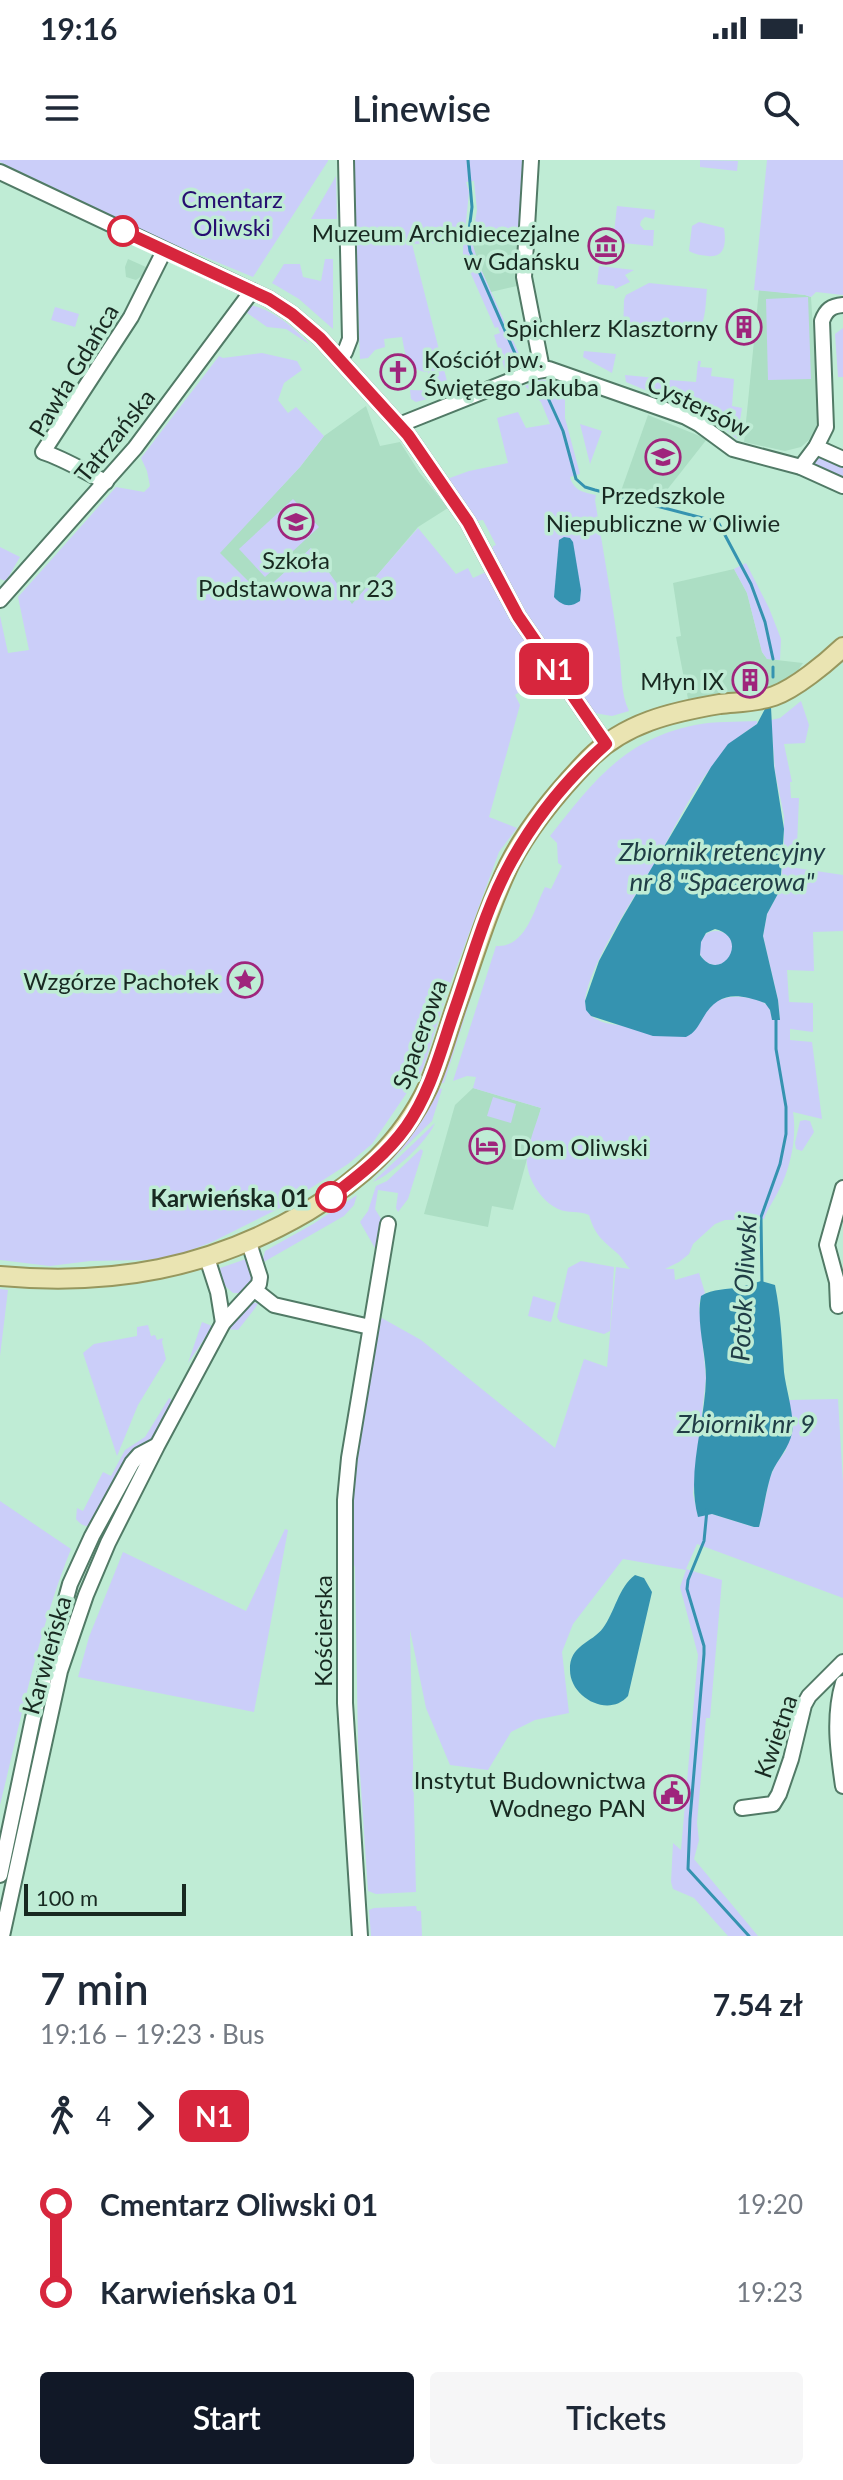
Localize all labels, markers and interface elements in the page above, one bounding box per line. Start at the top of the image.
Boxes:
text: 19:16 [40,10,117,46]
icon: menu [40,86,84,130]
text: Linewise [352,86,491,130]
icon: search [759,86,803,130]
park label: Cmentarz Oliwski [181,184,283,241]
unlabelled marker [108,216,138,246]
place label: Muzeum Archidiecezjalne w Gdańsku [312,218,580,275]
museum icon: Muzeum Archidiecezjalne w Gdańsku [587,227,625,265]
street label: Pawła Gdańca [22,298,124,442]
building icon: Spichlerz Klasztorny [725,308,763,346]
place label: Spichlerz Klasztorny [506,313,719,342]
place label: Kościół pw. Świętego Jakuba [424,344,599,401]
church icon: Kościół pw. Świętego Jakuba [379,353,417,391]
street label: Cystersów [643,368,755,442]
street label: Tatrzańska [68,383,160,487]
school or university icon: Przedszkole Niepubliczne w Oliwie [644,438,682,476]
place label: Przedszkole Niepubliczne w Oliwie [546,480,780,537]
school or university icon: Szkoła Podstawowa nr 23 [277,503,315,541]
place label: Szkoła Podstawowa nr 23 [198,545,394,602]
line badge: N1 [518,643,590,695]
text: N1 [535,652,573,686]
building icon: Młyn IX [731,661,769,699]
place label: Młyn IX [640,666,724,695]
water label: Zbiornik retencyjny nr 8 "Spacerowa" [618,835,826,897]
place icon: Wzgórze Pachołek [226,961,264,999]
place label: Wzgórze Pachołek [23,966,220,995]
street label: Spacerowa [386,975,452,1093]
hotel icon: Dom Oliwski [468,1127,506,1165]
place label: Dom Oliwski [513,1132,648,1161]
marker: Karwieńska 01 [316,1182,346,1212]
place label: Karwieńska 01 [151,1183,309,1212]
water label: Potok Oliwski [723,1214,763,1362]
water label: Zbiornik nr 9 [676,1407,815,1439]
street label: Kościerska [308,1575,337,1687]
street label: Karwieńska [15,1593,77,1717]
street label: Kwietna [747,1691,803,1781]
place label: Instytut Budownictwa Wodnego PAN [414,1765,646,1822]
public building icon: Instytut Budownictwa Wodnego PAN [653,1774,691,1812]
scale bar [24,1880,186,1916]
text: 100 m [36,1884,98,1911]
text: 7 min [40,1962,149,2014]
text: 7.54 zł [713,1986,803,2022]
text: 19:16 – 19:23 · Bus [40,2018,264,2050]
icon: walk [40,2094,84,2138]
icon: forward [123,2094,167,2138]
text: N1 [195,2099,233,2133]
text: 4 [96,2100,111,2132]
text: Cmentarz Oliwski 01 [100,2186,378,2222]
text: 19:20 [736,2188,803,2220]
text: Karwieńska 01 [100,2274,298,2310]
text: 19:23 [736,2276,803,2308]
button: Start [40,2372,414,2464]
button: Tickets [430,2372,803,2464]

